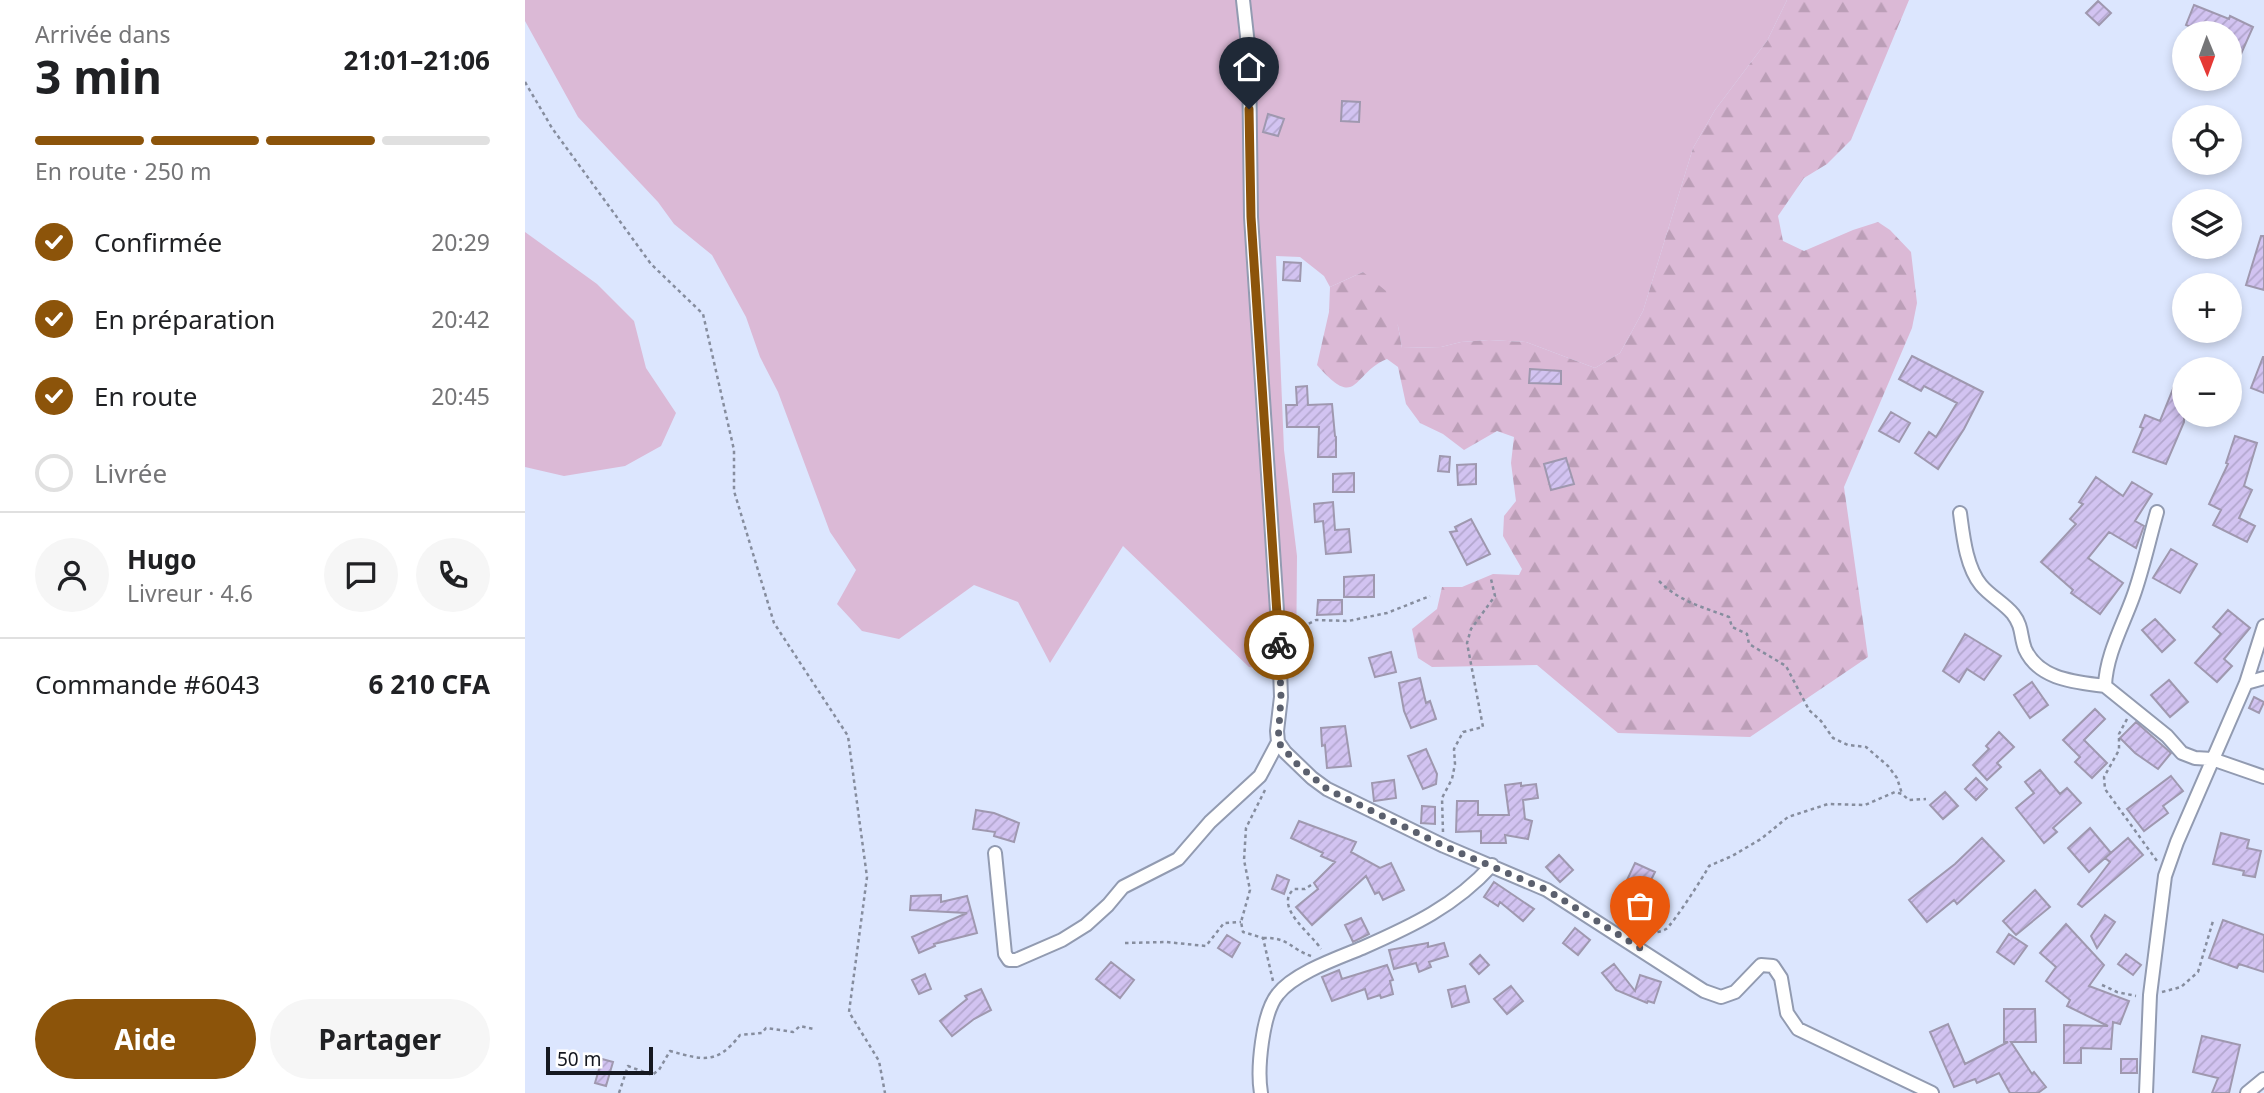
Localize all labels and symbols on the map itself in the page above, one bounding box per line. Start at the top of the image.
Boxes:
north arrow [2172,21,2242,91]
pin [1219,37,1279,109]
courier [1244,610,1314,680]
pin [1610,876,1670,948]
scale bar [546,1044,653,1076]

